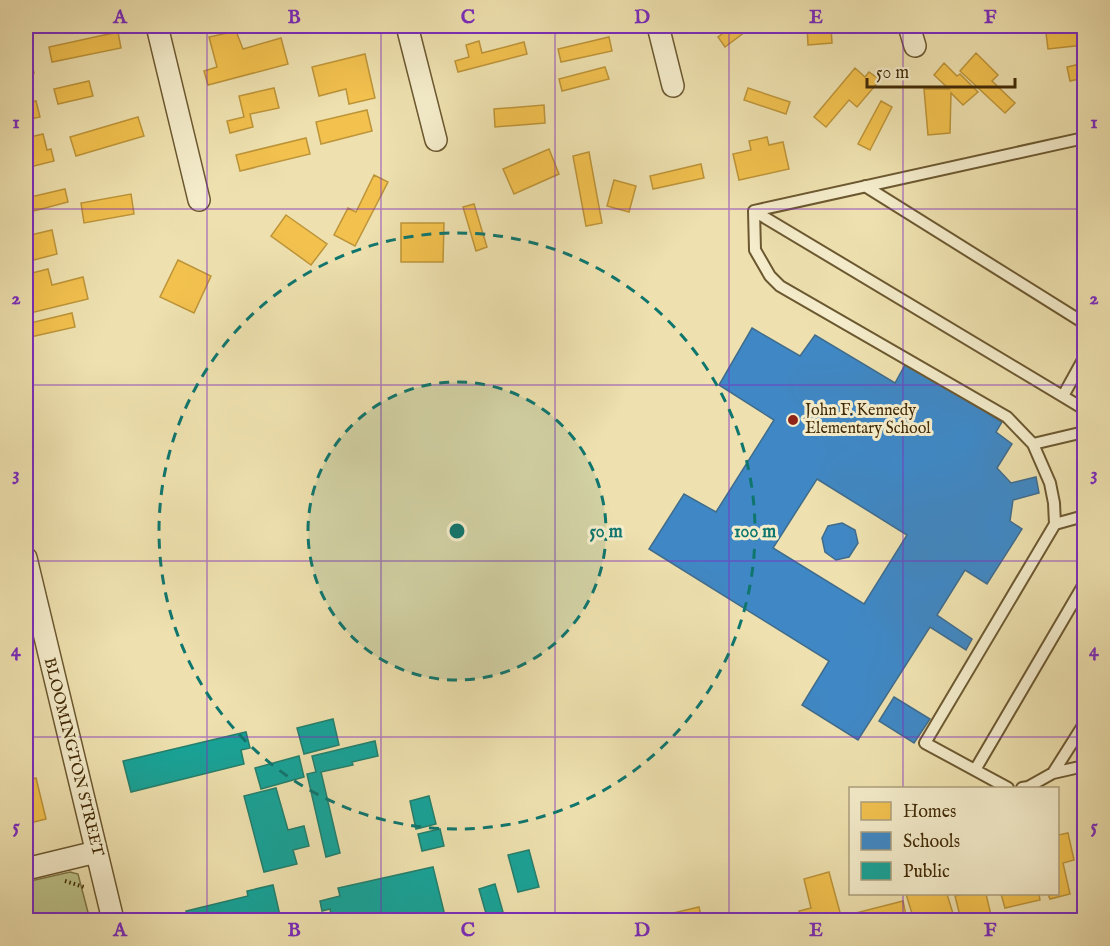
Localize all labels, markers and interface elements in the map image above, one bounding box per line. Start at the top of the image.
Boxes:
text: A [112,5,128,30]
text: B [287,5,301,30]
text: C [461,5,475,30]
text: D [634,5,650,30]
text: E [809,5,823,30]
text: F [984,5,997,30]
scale bar [867,51,1016,89]
text: 50 m [876,62,909,85]
text: 1 [12,110,20,135]
text: 1 [1090,110,1098,135]
text: 2 [11,286,21,311]
text: 2 [1089,286,1099,311]
place label: John F. Kennedy Elementary School [803,401,931,439]
marker: John F. Kennedy Elementary School [786,413,800,427]
text: 3 [12,462,20,487]
text: 3 [1090,462,1098,487]
centre of rings [447,521,467,541]
text: 50 m [589,521,623,544]
text: 100 m [734,521,776,544]
text: 4 [11,638,22,663]
text: 4 [1089,638,1100,663]
street label: BLOOMINGTON STREET [39,655,107,859]
legend [849,787,1059,895]
text: Homes [903,801,956,824]
text: 5 [12,814,20,839]
text: 5 [1090,814,1098,839]
text: Schools [903,831,960,854]
text: Public [903,861,950,884]
text: A [112,918,128,943]
text: B [287,918,301,943]
text: C [461,918,475,943]
text: D [634,918,650,943]
text: E [809,918,823,943]
text: F [984,918,997,943]

